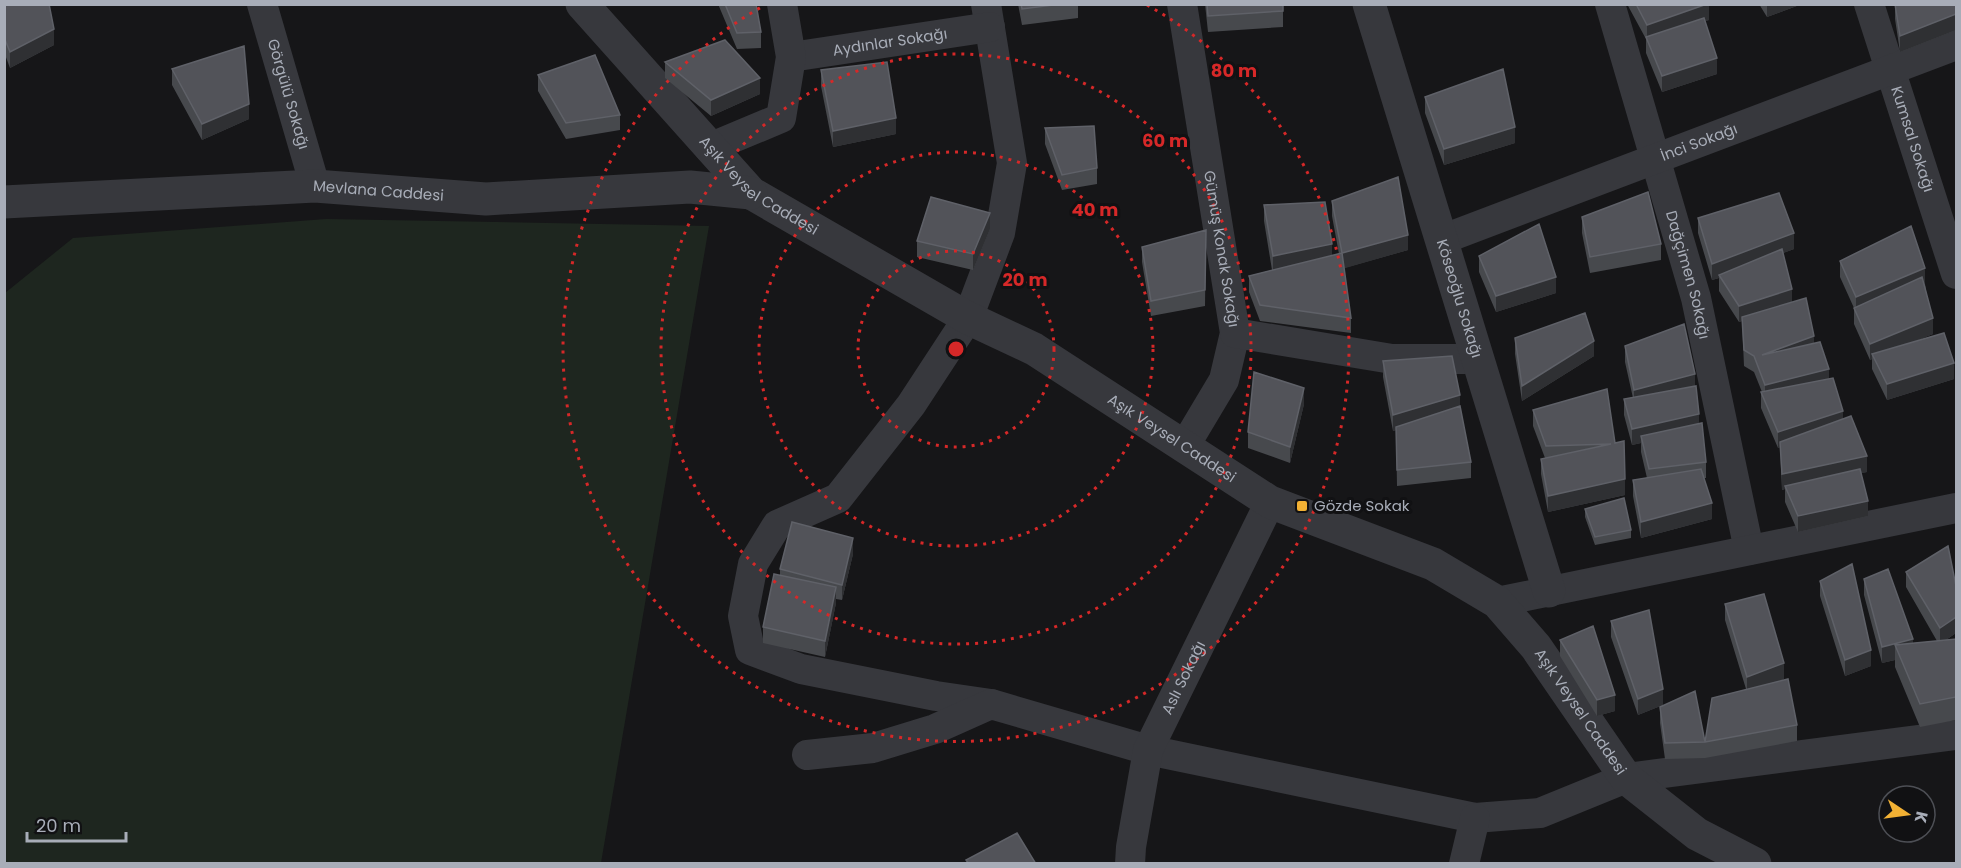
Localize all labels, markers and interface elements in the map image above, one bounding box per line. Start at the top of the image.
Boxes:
street label: Aydınlar Sokağı [831,23,949,61]
street label: Görgülü Sokağı [263,36,315,152]
text: 80 m [1211,58,1257,83]
street label: Kumsal Sokağı [1886,83,1940,195]
street label: İnci Sokağı [1658,118,1740,166]
text: 60 m [1142,128,1188,153]
street label: Aşık Veysel Caddesi [695,131,822,240]
street label: Gümüş Konak Sokağı [1199,169,1245,329]
street label: Mevlana Caddesi [312,175,445,206]
text: 40 m [1072,197,1118,222]
street label: Dağçimen Sokağı [1661,208,1715,341]
street label: Köseoğlu Sokağı [1432,236,1488,360]
text: 20 m [1003,267,1047,292]
centre of rings [946,339,966,359]
street label: Aşık Veysel Caddesi [1104,388,1240,487]
place label: Gözde Sokak [1314,495,1410,516]
marker: Gözde Sokak [1295,499,1309,513]
street label: Aslı Sokağı [1156,637,1210,718]
street label: Aşık Veysel Caddesi [1530,644,1632,779]
north arrow [1877,784,1937,844]
scale bar [27,805,126,843]
text: K [1909,809,1934,825]
text: 20 m [36,813,81,838]

